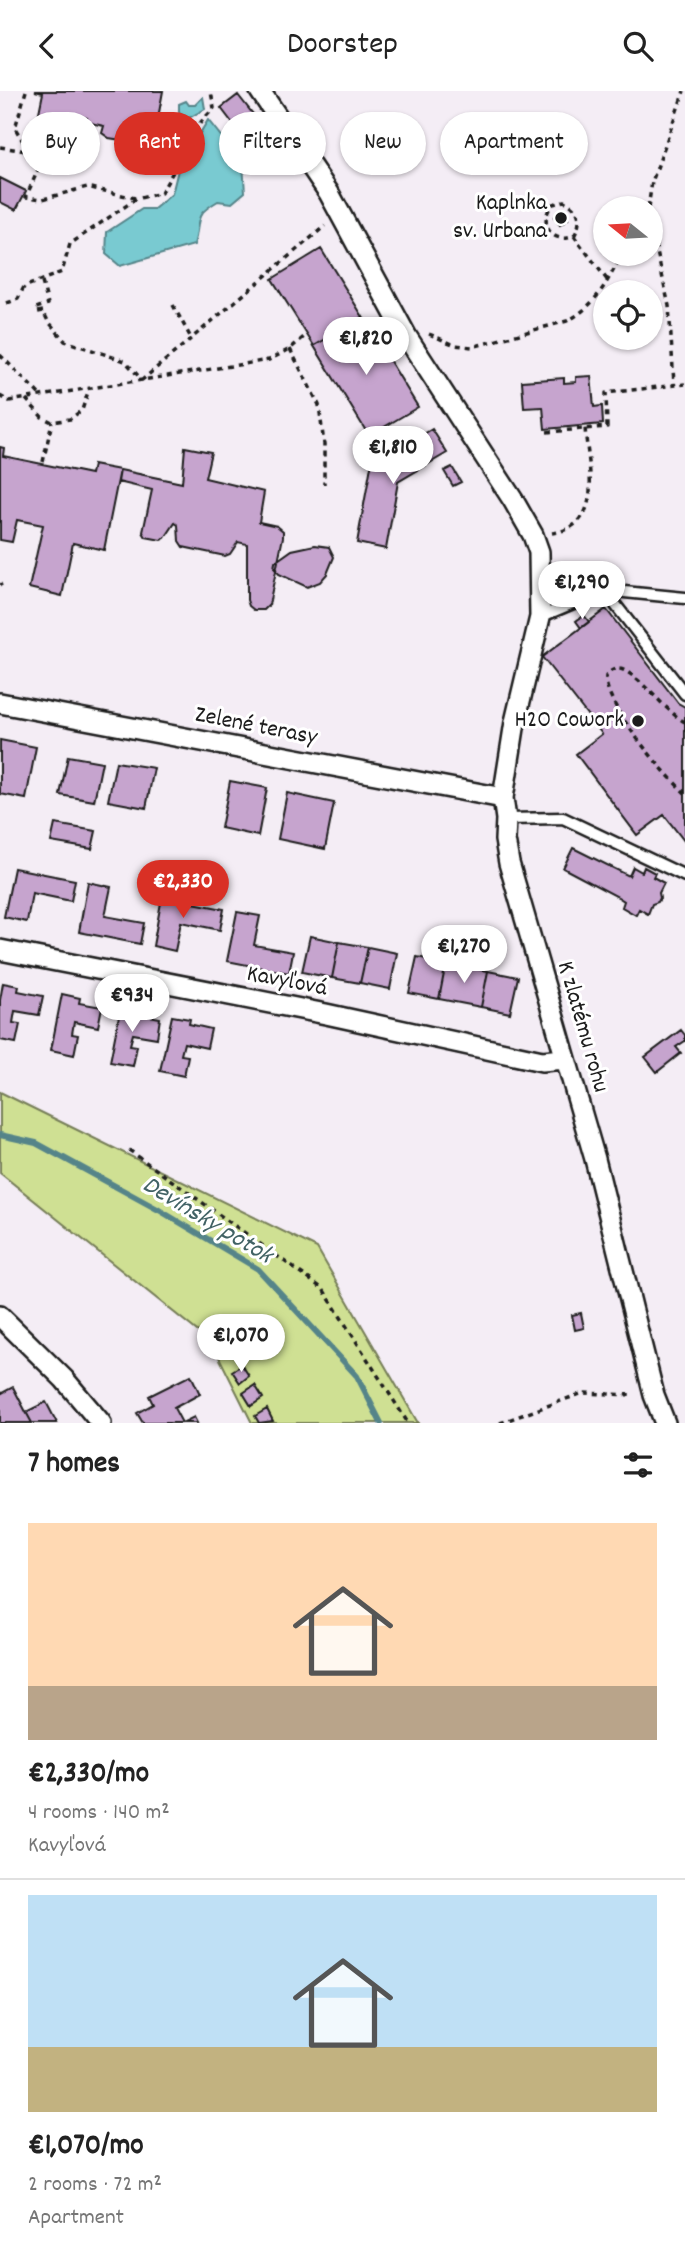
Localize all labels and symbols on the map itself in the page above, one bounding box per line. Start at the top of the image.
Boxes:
place label: Kaplnka sv. Urbana [453,187,548,249]
north arrow [593,196,663,266]
marker: Kaplnka sv. Urbana [553,210,569,226]
pin: €1,820 [309,317,423,377]
pin: €1,810 [336,427,450,486]
pin: €1,290 [525,561,639,621]
street label: Zelené terasy [192,699,321,756]
place label: H2O Cowork [515,704,624,738]
marker: H2O Cowork [630,713,646,729]
pin: €2,330 [126,861,240,920]
pin: €1,270 [407,925,521,985]
street label: K zlatému rohu [547,957,617,1097]
street label: Kavyľová [244,958,330,1006]
pin: €934 [91,975,173,1034]
water label: Devínsky potok [135,1168,281,1276]
pin: €1,070 [184,1315,298,1374]

